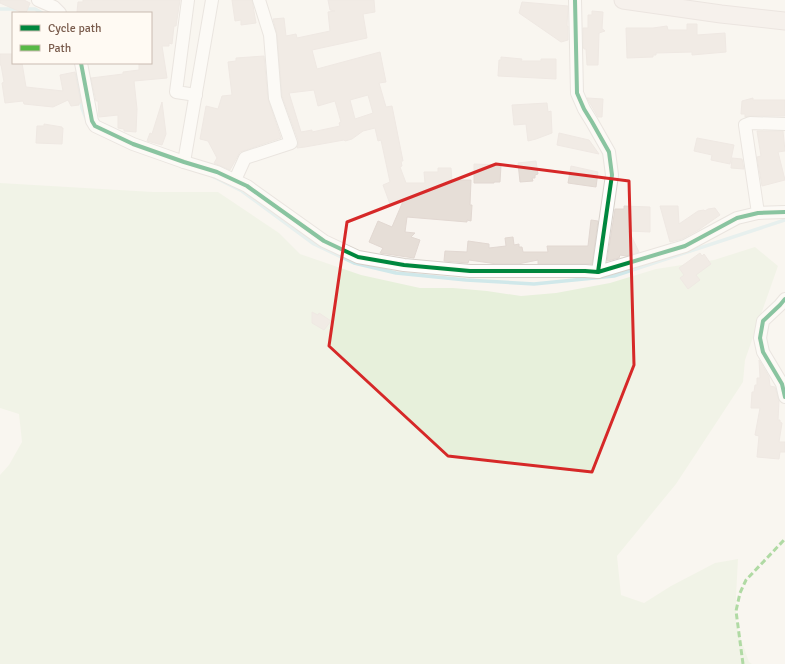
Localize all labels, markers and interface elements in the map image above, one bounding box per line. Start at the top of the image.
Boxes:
legend [12,12,152,64]
text: Cycle path [48,21,101,36]
text: Path [48,41,71,56]

